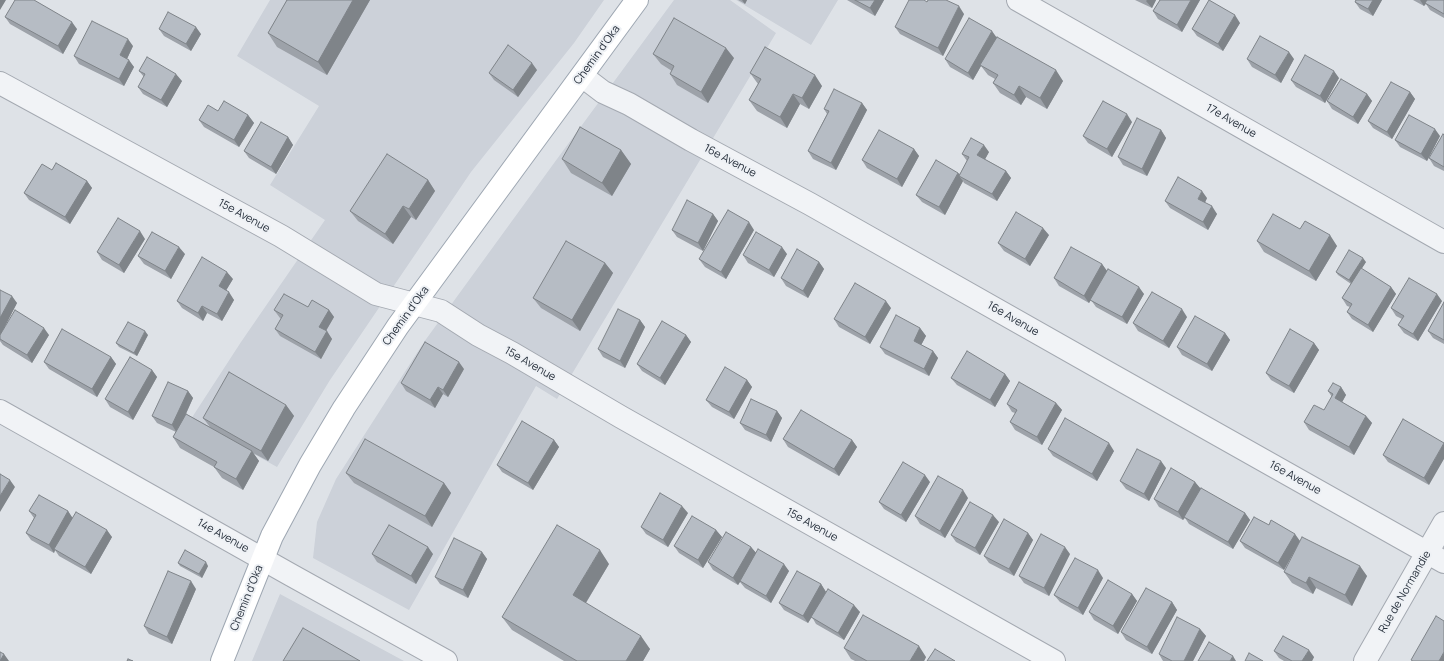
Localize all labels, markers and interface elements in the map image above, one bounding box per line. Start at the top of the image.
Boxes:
street label: Chemin d'Oka [571,23,623,87]
street label: 17e Avenue [1203,101,1259,141]
street label: 16e Avenue [702,142,758,180]
street label: 15e Avenue [216,196,272,236]
street label: Chemin d'Oka [380,284,432,348]
street label: 16e Avenue [985,299,1041,339]
street label: 15e Avenue [502,344,558,384]
street label: 16e Avenue [1267,458,1323,498]
street label: 15e Avenue [784,505,840,545]
street label: 14e Avenue [195,516,251,556]
street label: Rue de Normandie [1376,549,1434,635]
street label: Chemin d'Oka [228,563,266,633]

